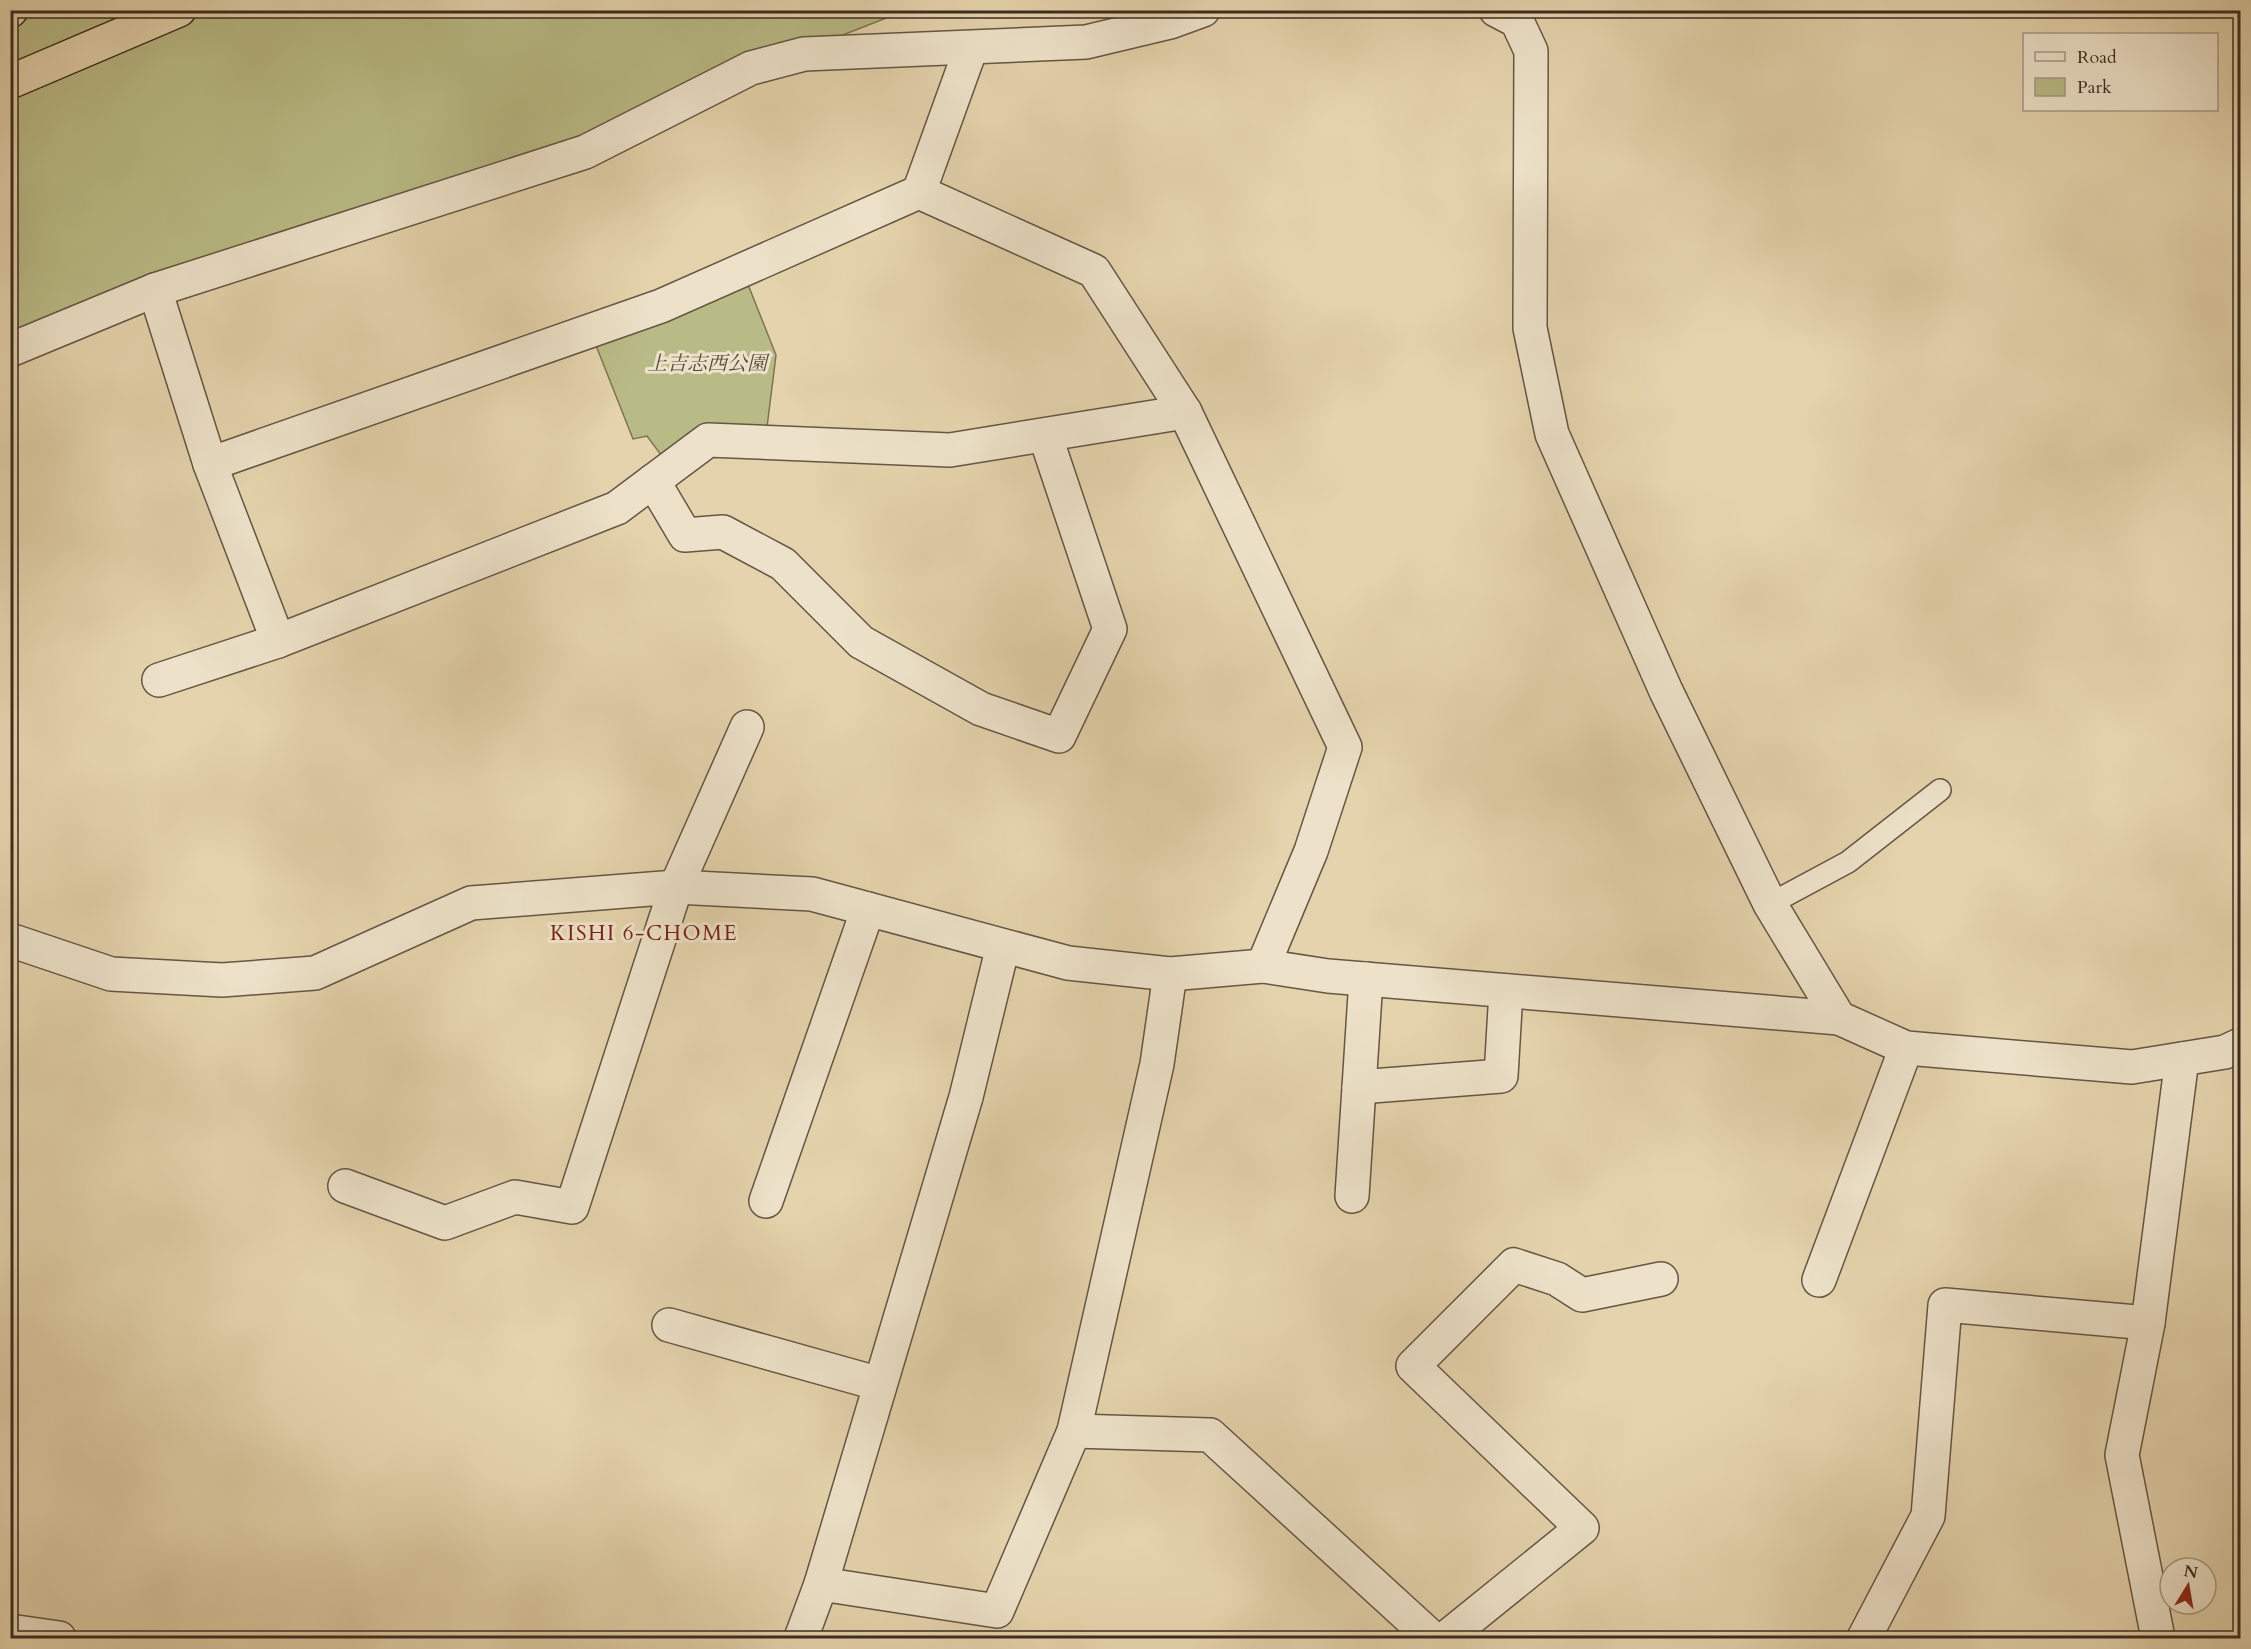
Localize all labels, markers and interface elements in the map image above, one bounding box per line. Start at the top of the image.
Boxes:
legend [2023,33,2218,111]
text: Road [2077,45,2117,70]
text: Park [2077,75,2112,100]
park label: 上吉志西公園 [647,350,770,377]
district label: KISHI 6-CHOME [550,919,738,948]
north arrow [2158,1556,2218,1616]
text: N [2182,1560,2200,1584]

